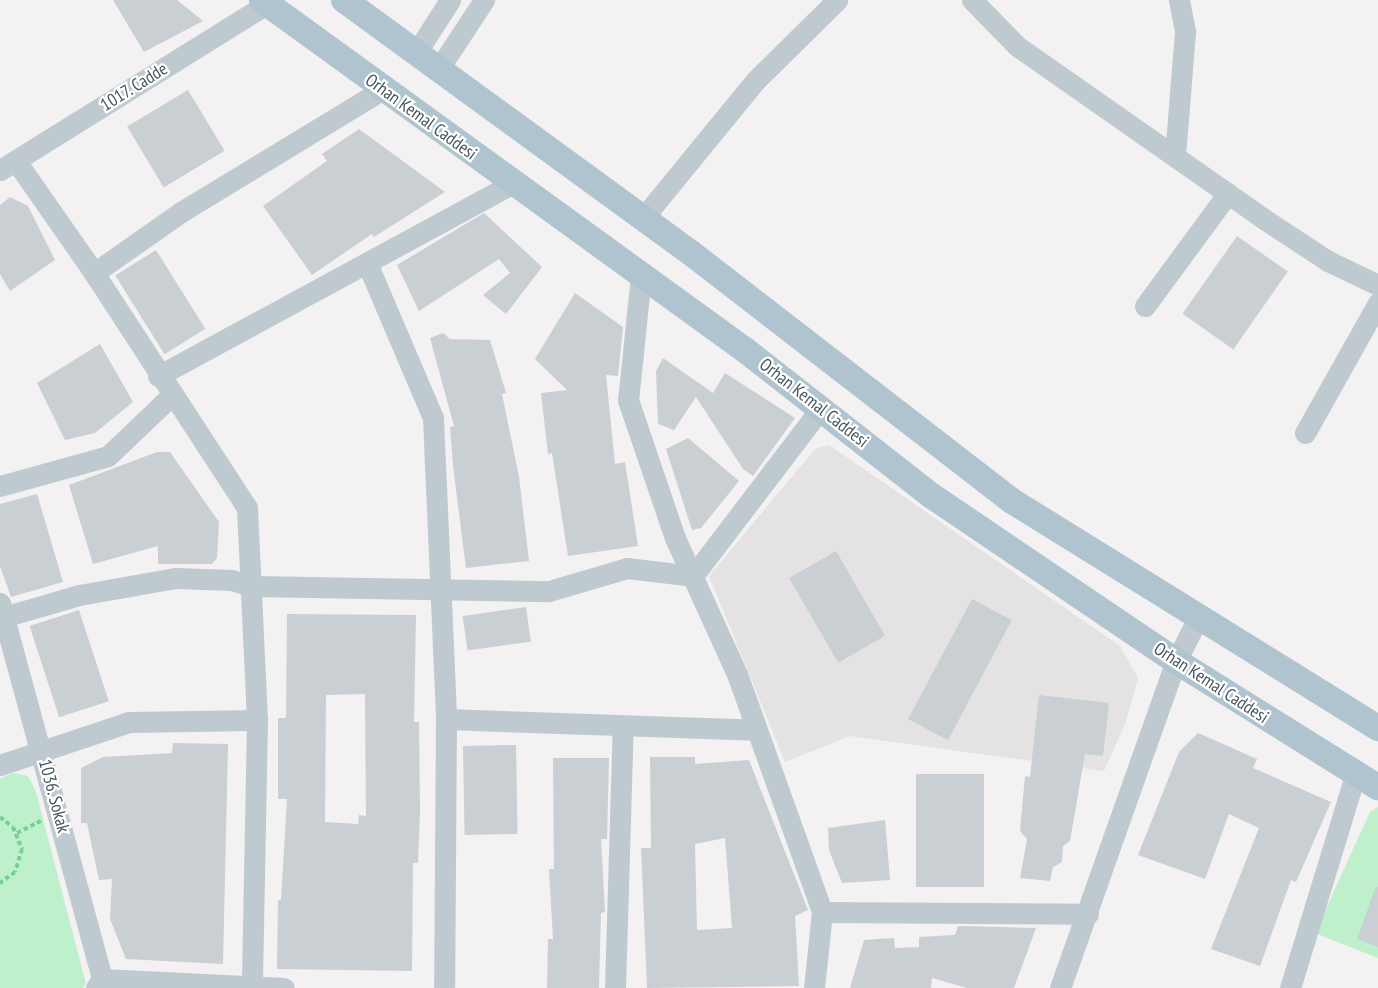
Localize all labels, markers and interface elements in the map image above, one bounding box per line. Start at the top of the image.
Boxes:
street label: 1017. Cadde [96,58,172,116]
street label: Orhan Kemal Caddesi [361,69,481,165]
street label: Orhan Kemal Caddesi [755,354,873,452]
street label: Orhan Kemal Caddesi [1150,638,1272,728]
street label: 1036. Sokak [34,756,74,836]

